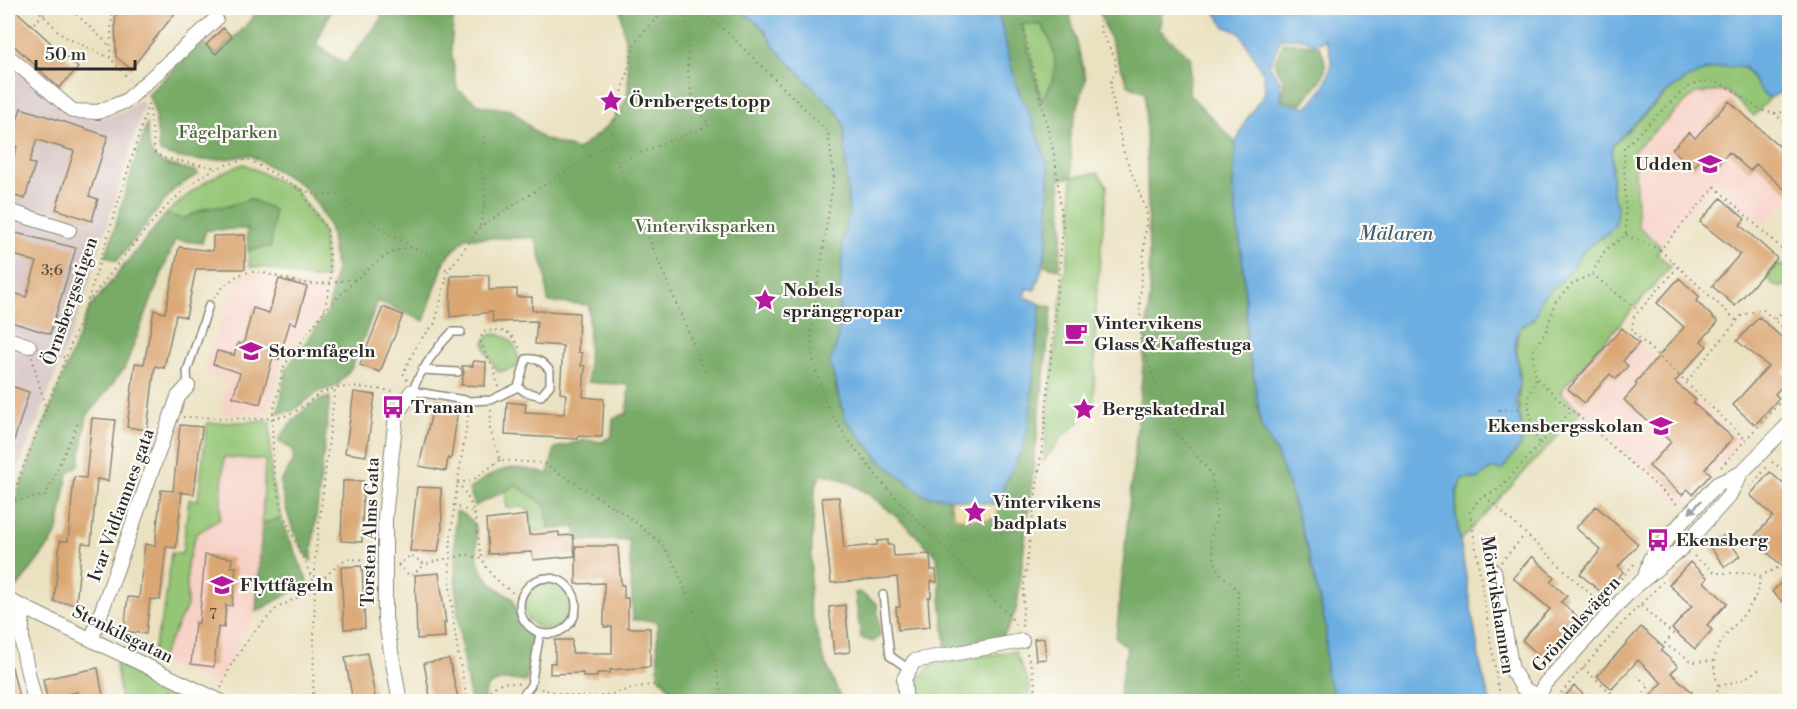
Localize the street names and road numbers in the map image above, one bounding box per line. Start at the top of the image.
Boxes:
street label: Örnsbergsstigen [38,234,103,368]
street label: Ivar Vidfamnes gata [83,425,160,585]
street label: Torsten Alms Gata [356,456,385,607]
street label: Mörtvikshamnen [1475,534,1520,676]
street label: Gröndalsvägen [1527,571,1626,677]
street label: Stenkilsgatan [68,600,177,669]

